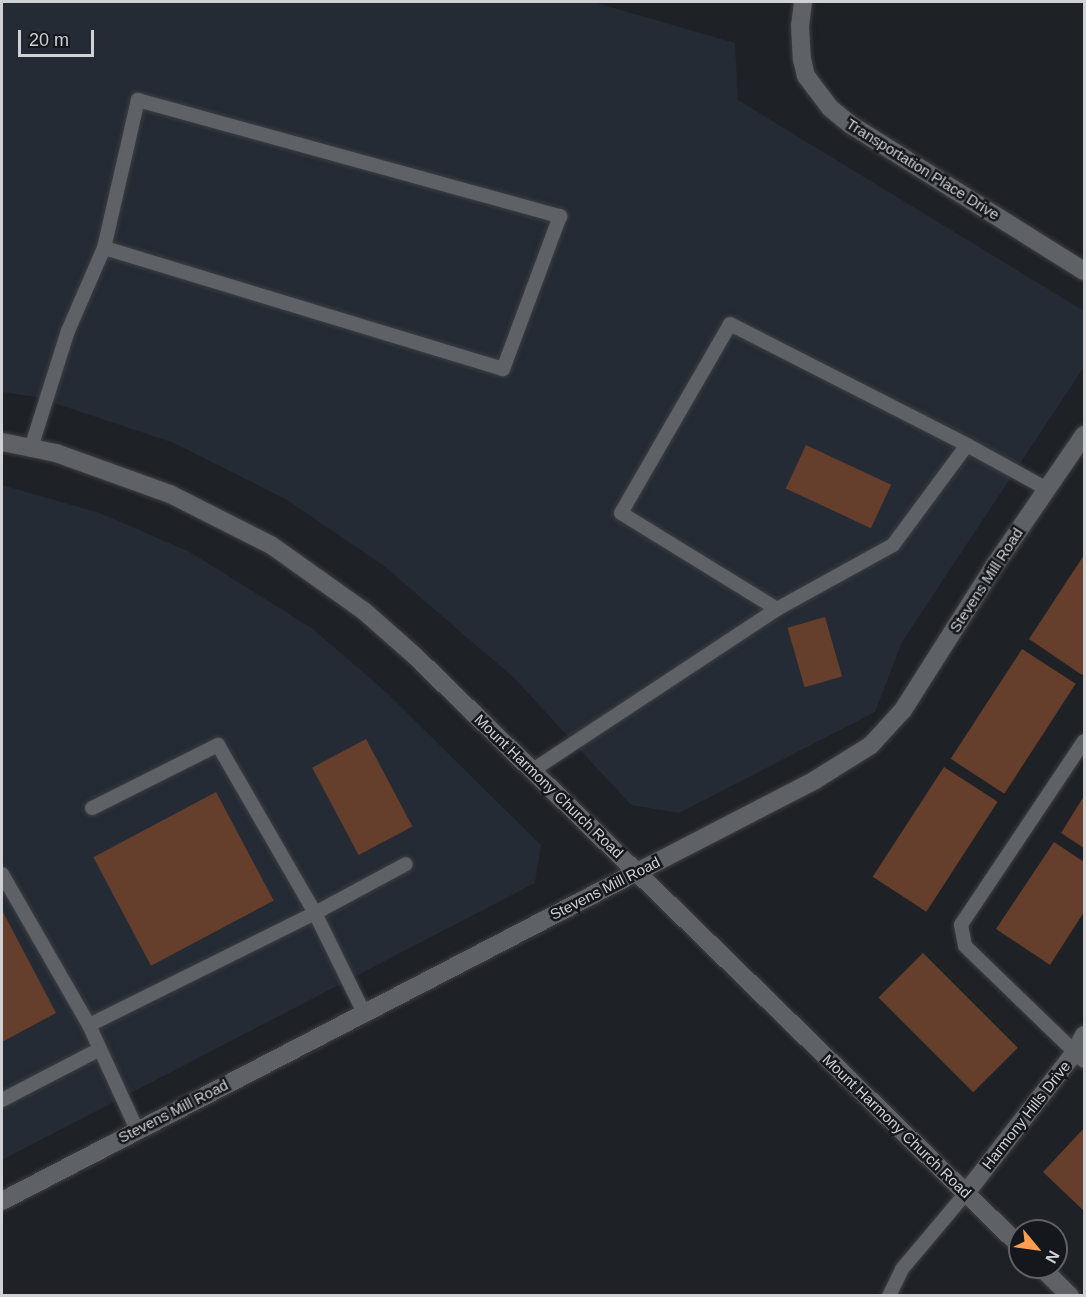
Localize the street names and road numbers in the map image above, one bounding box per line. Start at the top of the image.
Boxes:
street label: Transportation Place Drive [843,114,1003,224]
street label: Stevens Mill Road [946,524,1026,636]
street label: Mount Harmony Church Road [471,710,627,862]
street label: Stevens Mill Road [547,853,663,923]
street label: Mount Harmony Church Road [819,1050,975,1202]
street label: Harmony Hills Drive [978,1057,1074,1173]
street label: Stevens Mill Road [115,1076,231,1146]

